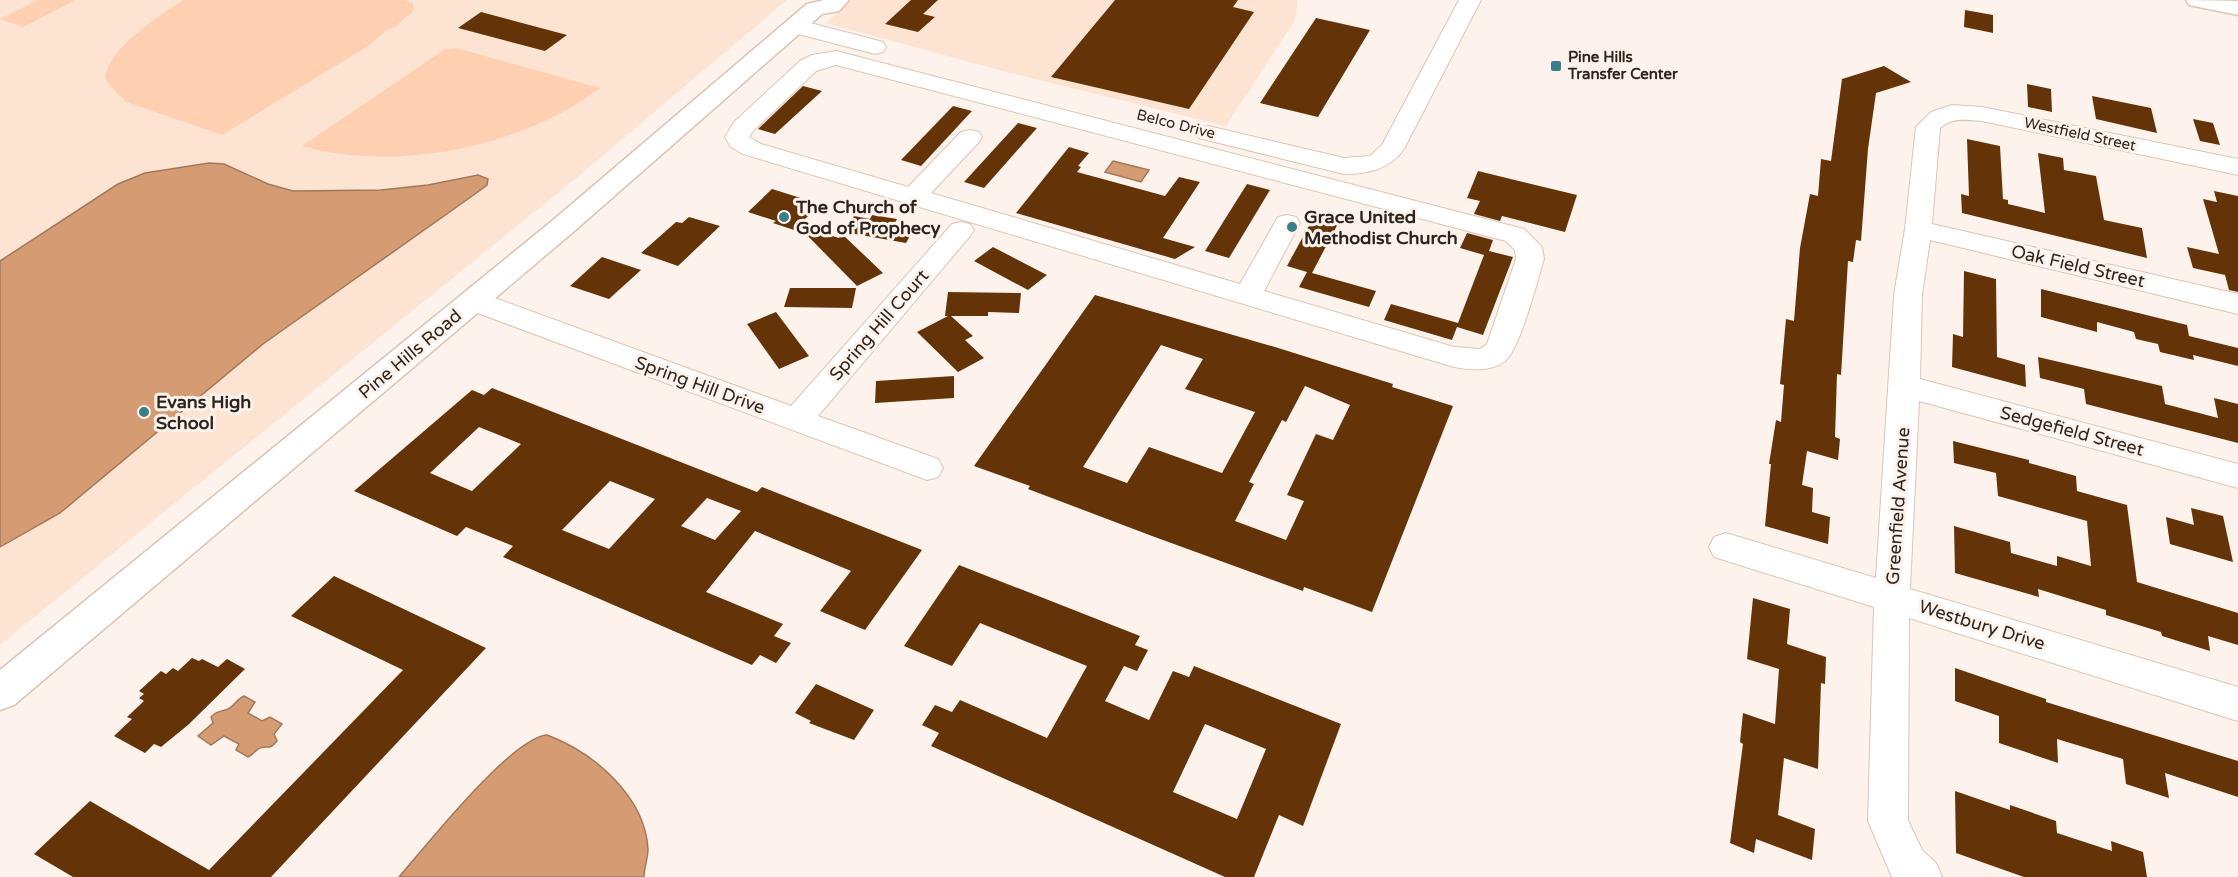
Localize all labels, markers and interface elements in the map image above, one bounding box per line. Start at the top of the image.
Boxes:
place label: Pine Hills Transfer Center [1567,48,1678,83]
marker: Pine Hills Transfer Center [1549,59,1563,73]
street label: Belco Drive [1135,106,1217,142]
street label: Westfield Street [2022,113,2138,155]
place label: The Church of God of Prophecy [795,196,941,239]
place label: Grace United Methodist Church [1304,206,1458,249]
marker: The Church of God of Prophecy [777,210,791,224]
marker: Grace United Methodist Church [1285,220,1299,234]
street label: Oak Field Street [2009,240,2147,292]
street label: Spring Hill Court [825,265,933,385]
street label: Pine Hills Road [354,305,466,403]
street label: Spring Hill Drive [632,351,768,419]
place label: Evans High School [156,391,251,434]
street label: Sedgefield Street [1998,401,2146,461]
marker: Evans High School [137,405,151,419]
street label: Greenfield Avenue [1882,426,1914,586]
street label: Westbury Drive [1916,595,2048,655]

